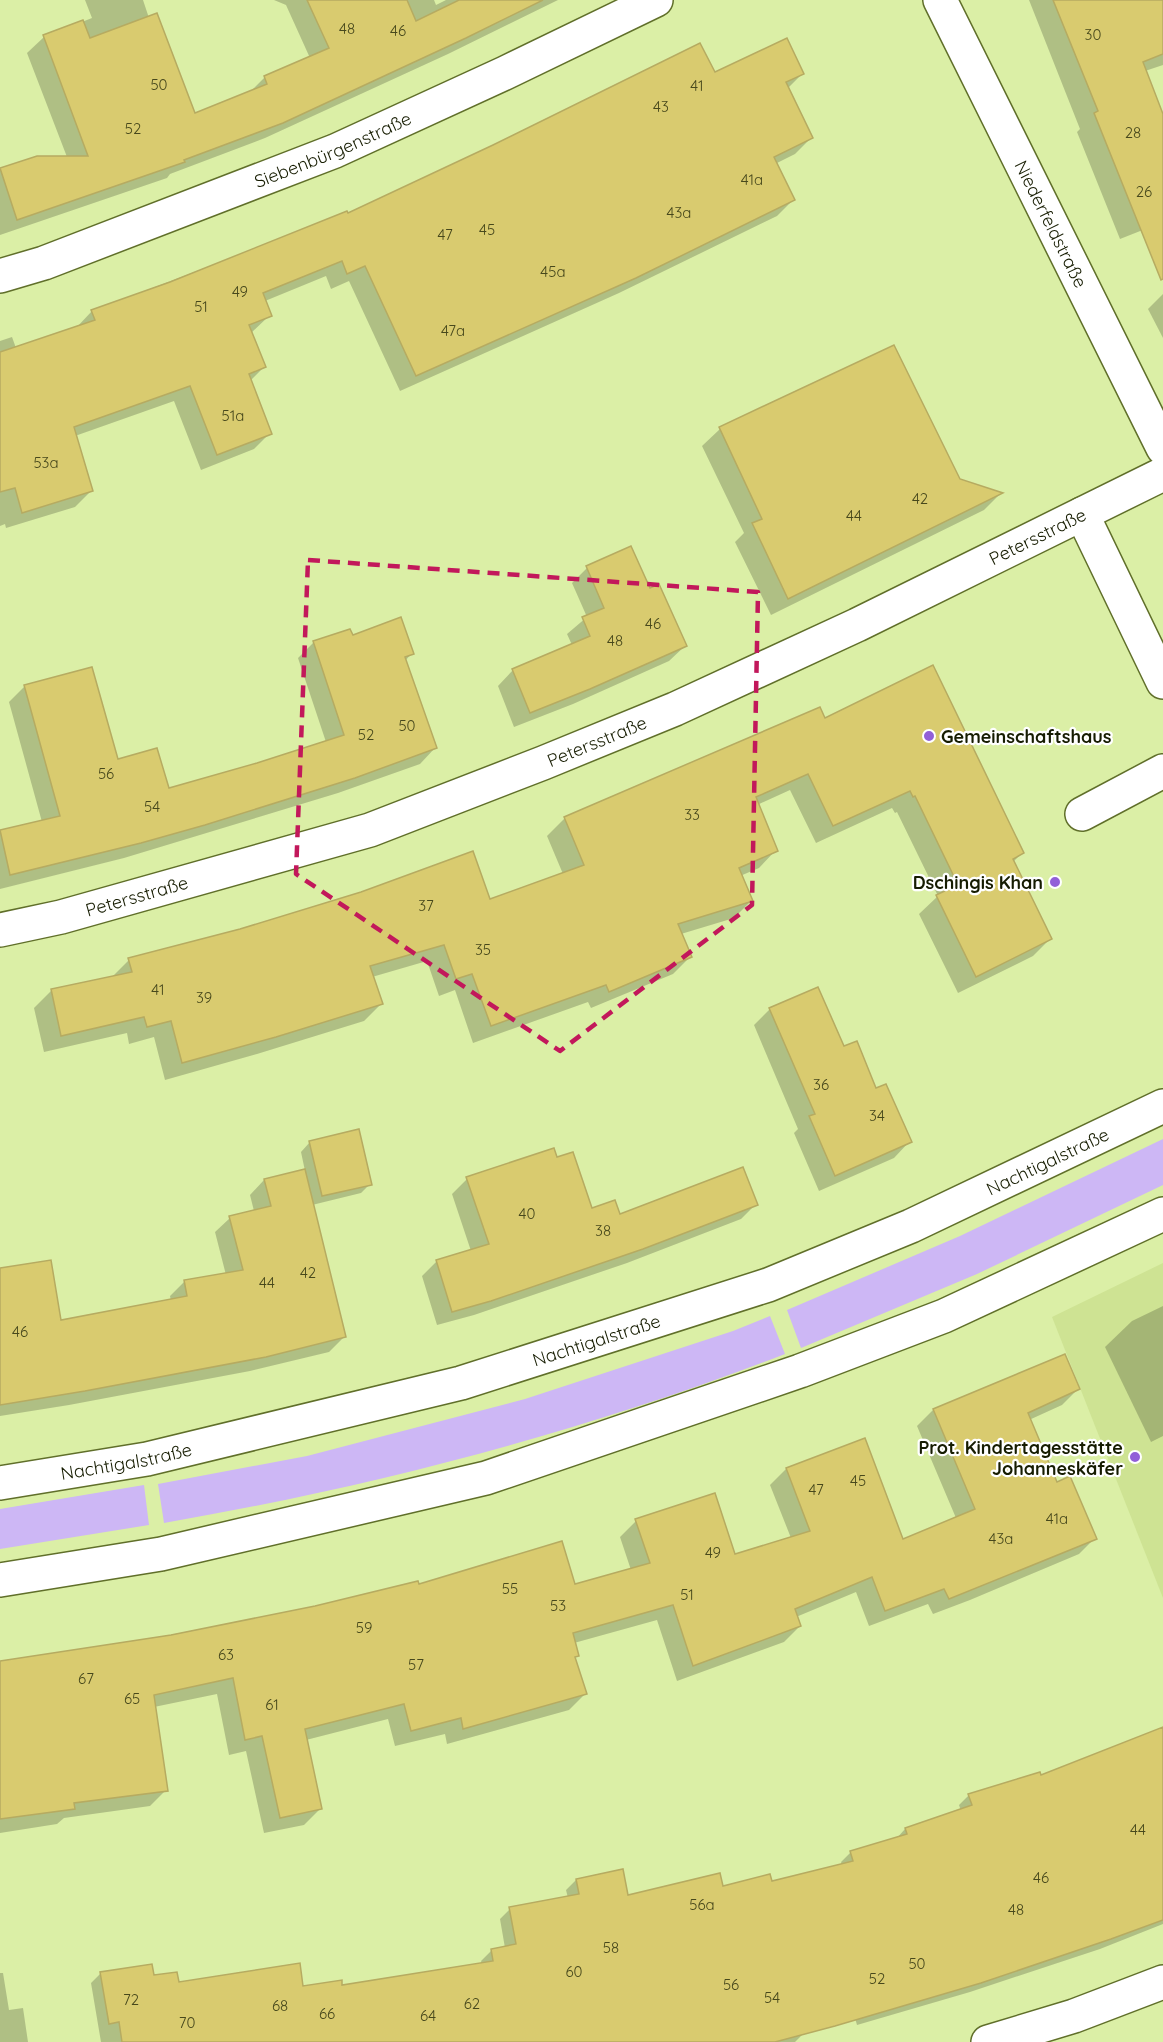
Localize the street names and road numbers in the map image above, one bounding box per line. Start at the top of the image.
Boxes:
street label: Siebenbürgenstraße [251,106,415,193]
street label: Niederfeldstraße [1010,156,1093,291]
street label: Petersstraße [985,502,1090,570]
street label: Petersstraße [544,710,650,772]
street label: Petersstraße [83,870,191,921]
street label: Nachtigalstraße [982,1122,1112,1200]
street label: Nachtigalstraße [529,1309,663,1371]
street label: Nachtigalstraße [59,1437,194,1484]

